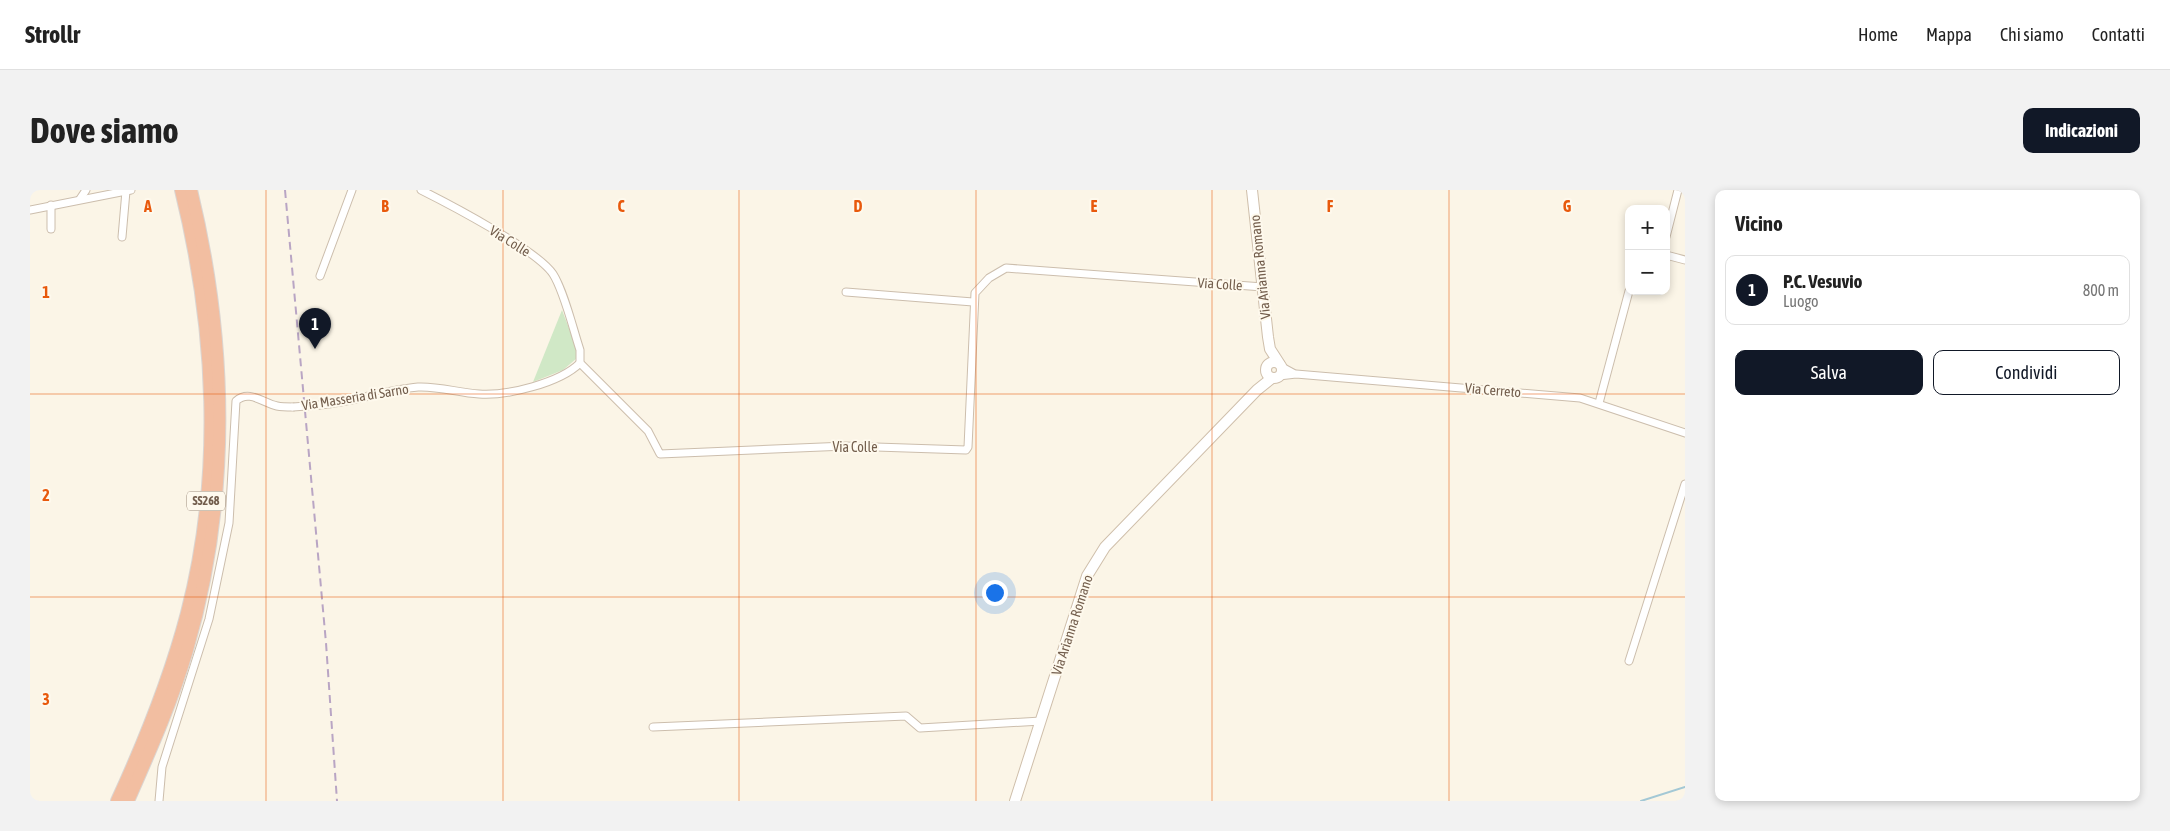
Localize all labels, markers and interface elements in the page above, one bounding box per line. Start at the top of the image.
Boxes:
text: Strollr [25,21,80,48]
text: Home [1858,24,1898,45]
text: Mappa [1926,24,1972,45]
text: Chi siamo [2000,24,2064,45]
text: Contatti [2092,24,2145,45]
button: Indicazioni [2023,108,2140,153]
text: Dove siamo [30,110,179,150]
text: A [143,197,152,215]
text: B [381,197,389,215]
text: C [617,197,625,215]
text: D [854,197,863,215]
text: E [1091,197,1098,215]
text: F [1327,197,1334,215]
text: G [1563,197,1572,215]
map controls [1625,205,1670,295]
button: + [1625,205,1670,250]
text: Vicino [1735,211,1783,235]
street label: Via Arianna Romano [1247,214,1273,320]
street label: Via Colle [487,222,533,260]
button: − [1625,250,1670,295]
text: P.C. Vesuvio [1783,270,1863,292]
street label: Via Colle [1197,274,1243,294]
text: 1 [1748,281,1756,299]
text: 800 m [2083,281,2119,299]
text: 1 [42,283,50,301]
text: Luogo [1783,292,1819,310]
pin: 1 [299,308,331,349]
button: Salva [1735,350,1923,395]
button: Condividi [1933,350,2120,395]
street label: Via Cerreto [1464,380,1522,400]
street label: Via Masseria di Sarno [300,381,410,413]
street label: Via Colle [832,439,878,455]
text: 2 [42,486,50,504]
road number: SS268 [187,492,225,511]
street label: Via Arianna Romano [1048,573,1096,677]
your location [982,580,1008,606]
text: 3 [42,690,50,708]

